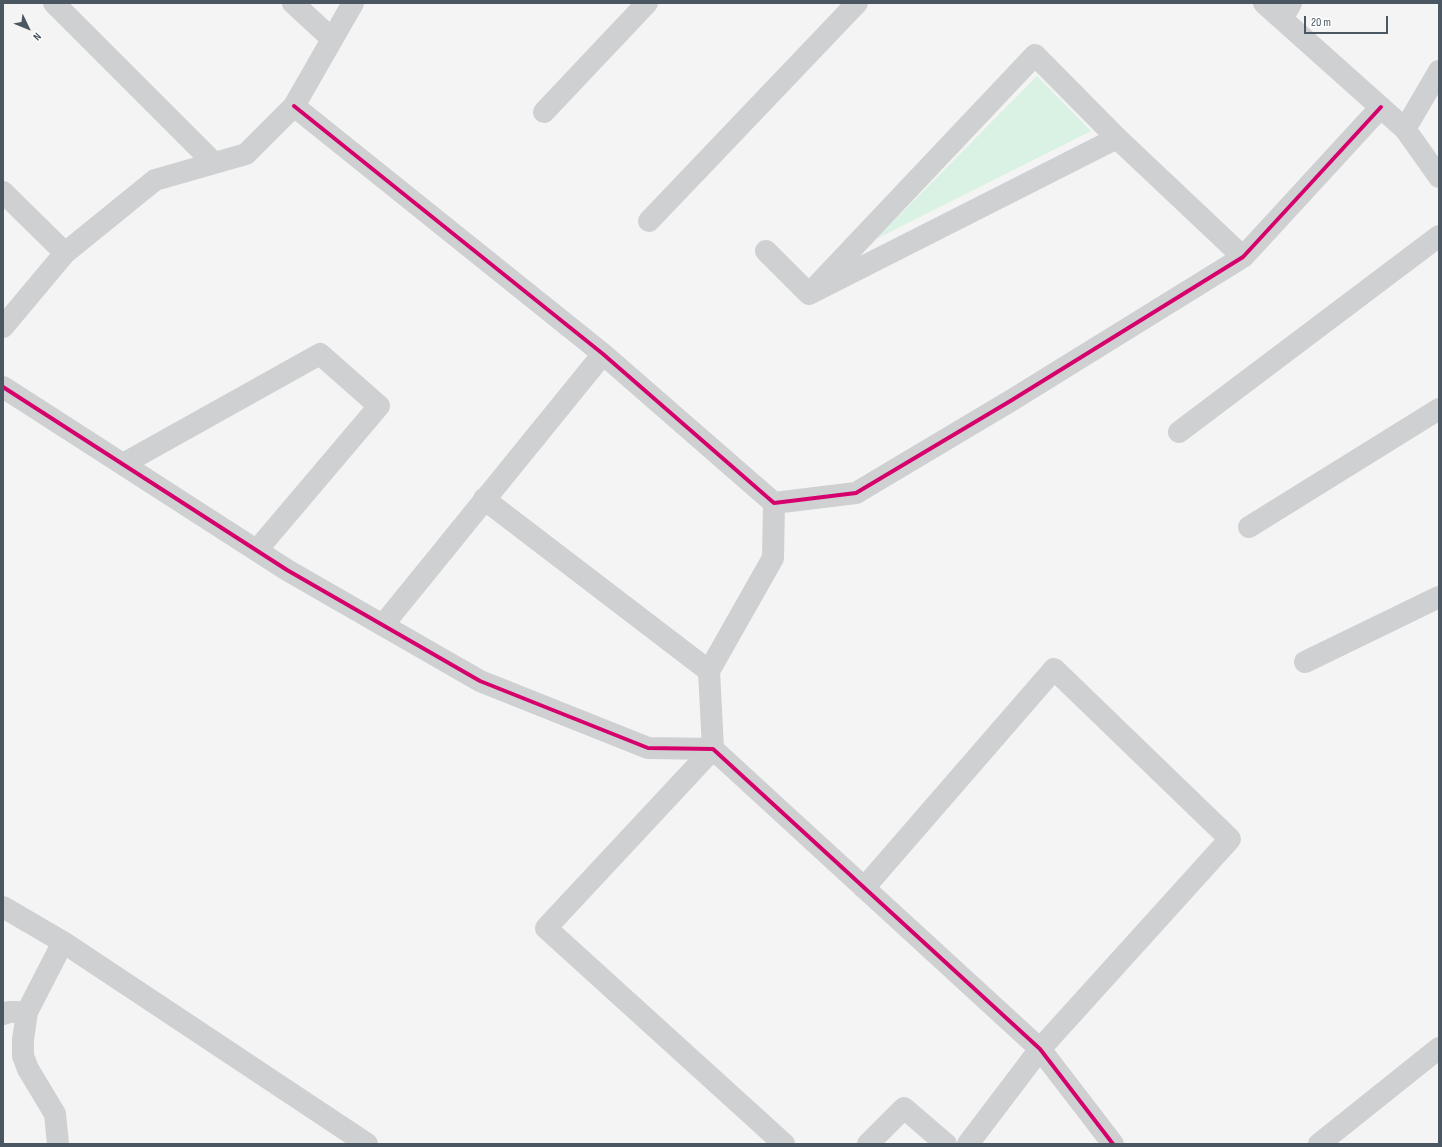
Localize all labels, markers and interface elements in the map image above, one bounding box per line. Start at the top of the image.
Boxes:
north arrow [8,8,48,48]
scale bar [1306,8,1390,34]
text: 20 m [1311,15,1331,30]
text: N [30,30,44,43]

